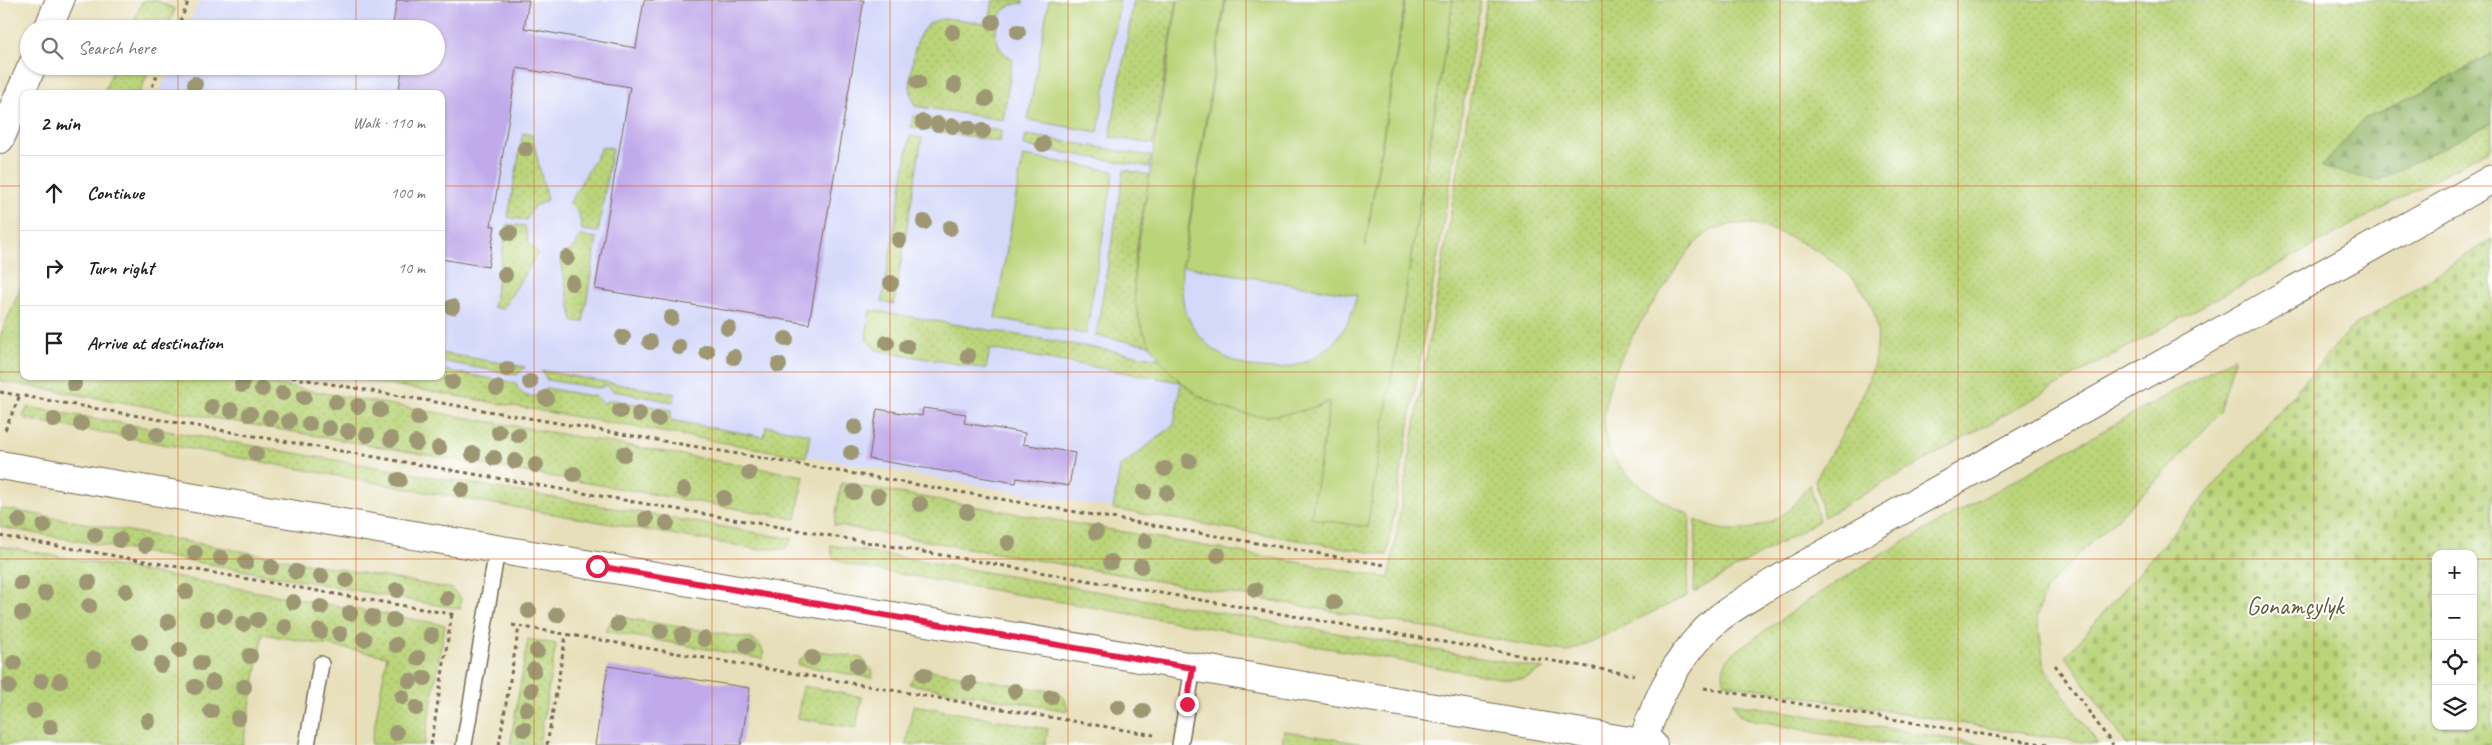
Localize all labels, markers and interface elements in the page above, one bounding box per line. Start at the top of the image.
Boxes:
search box [20,20,445,75]
icon: search [38,34,66,62]
text: Search here [78,36,155,60]
text: 2 min [40,110,80,136]
text: Walk · 110 m [353,113,425,133]
icon: ahead [40,179,68,207]
text: Continue [87,181,144,205]
text: 100 m [391,183,425,203]
icon: right [40,254,68,282]
text: Turn right [87,256,154,280]
text: 10 m [398,258,425,278]
icon: arrive [40,329,68,357]
text: Arrive at destination [87,331,223,355]
map controls [2432,550,2477,730]
button: + [2432,550,2477,595]
route start [586,555,609,578]
park label: Gonamçylyk [2247,590,2345,622]
button: − [2432,595,2477,640]
button: locate [2432,640,2477,685]
button: layers [2432,685,2477,730]
route end [1176,693,1199,716]

